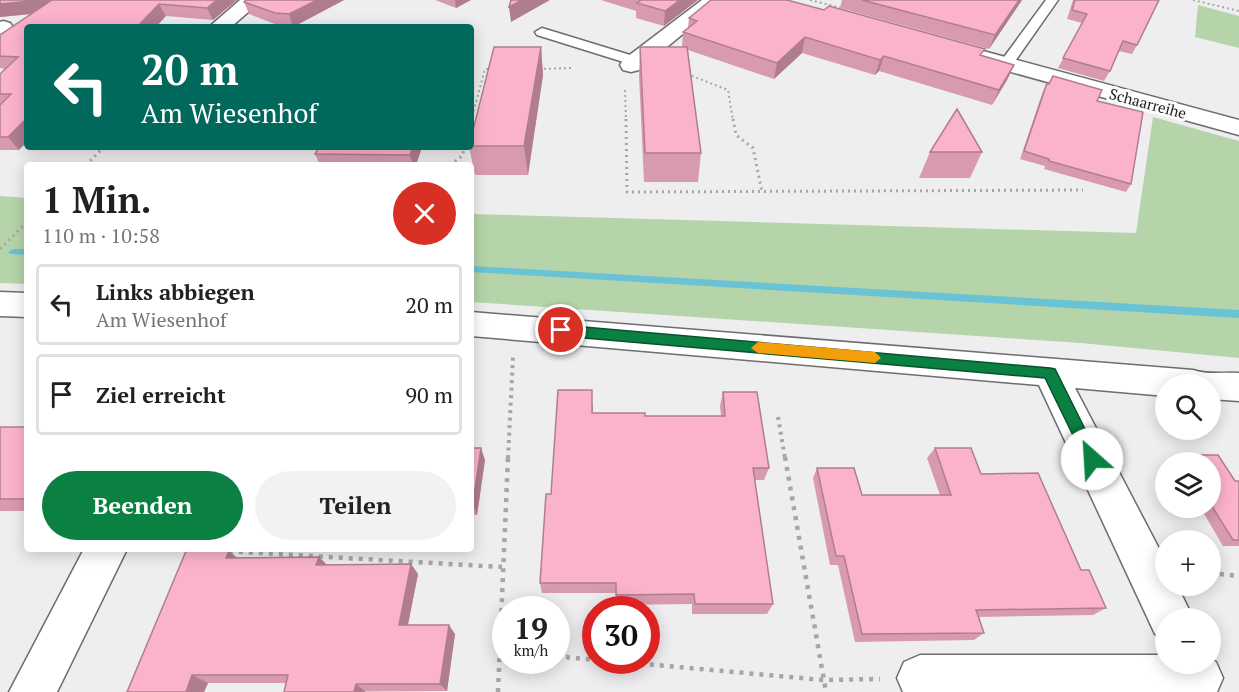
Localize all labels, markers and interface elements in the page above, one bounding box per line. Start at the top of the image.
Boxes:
text: 20 m [141,41,239,97]
icon: left [42,48,120,126]
street label: Schaarreihe [1107,83,1189,123]
text: Am Wiesenhof [141,95,318,131]
text: 1 Min. [42,176,151,223]
button: close [393,182,456,245]
text: 110 m · 10:58 [42,222,160,249]
text: Links abbiegen [96,277,255,306]
icon: left [45,288,78,321]
text: 20 m [405,290,453,319]
pin [535,304,586,355]
text: Am Wiesenhof [96,306,227,333]
icon: arrive [544,313,577,346]
map controls [1155,374,1221,674]
button: search [1155,374,1221,440]
icon: arrive [45,378,78,411]
text: Ziel erreicht [96,380,226,409]
text: 90 m [405,380,453,409]
position arrow [1060,427,1124,491]
button: layers [1155,452,1221,518]
button: Beenden [42,471,243,540]
button: Teilen [255,471,456,540]
button: + [1155,530,1221,596]
speed limit sign: 30 [582,596,660,674]
text: 19 [514,608,548,648]
button: − [1155,608,1221,674]
text: km/h [514,640,548,660]

